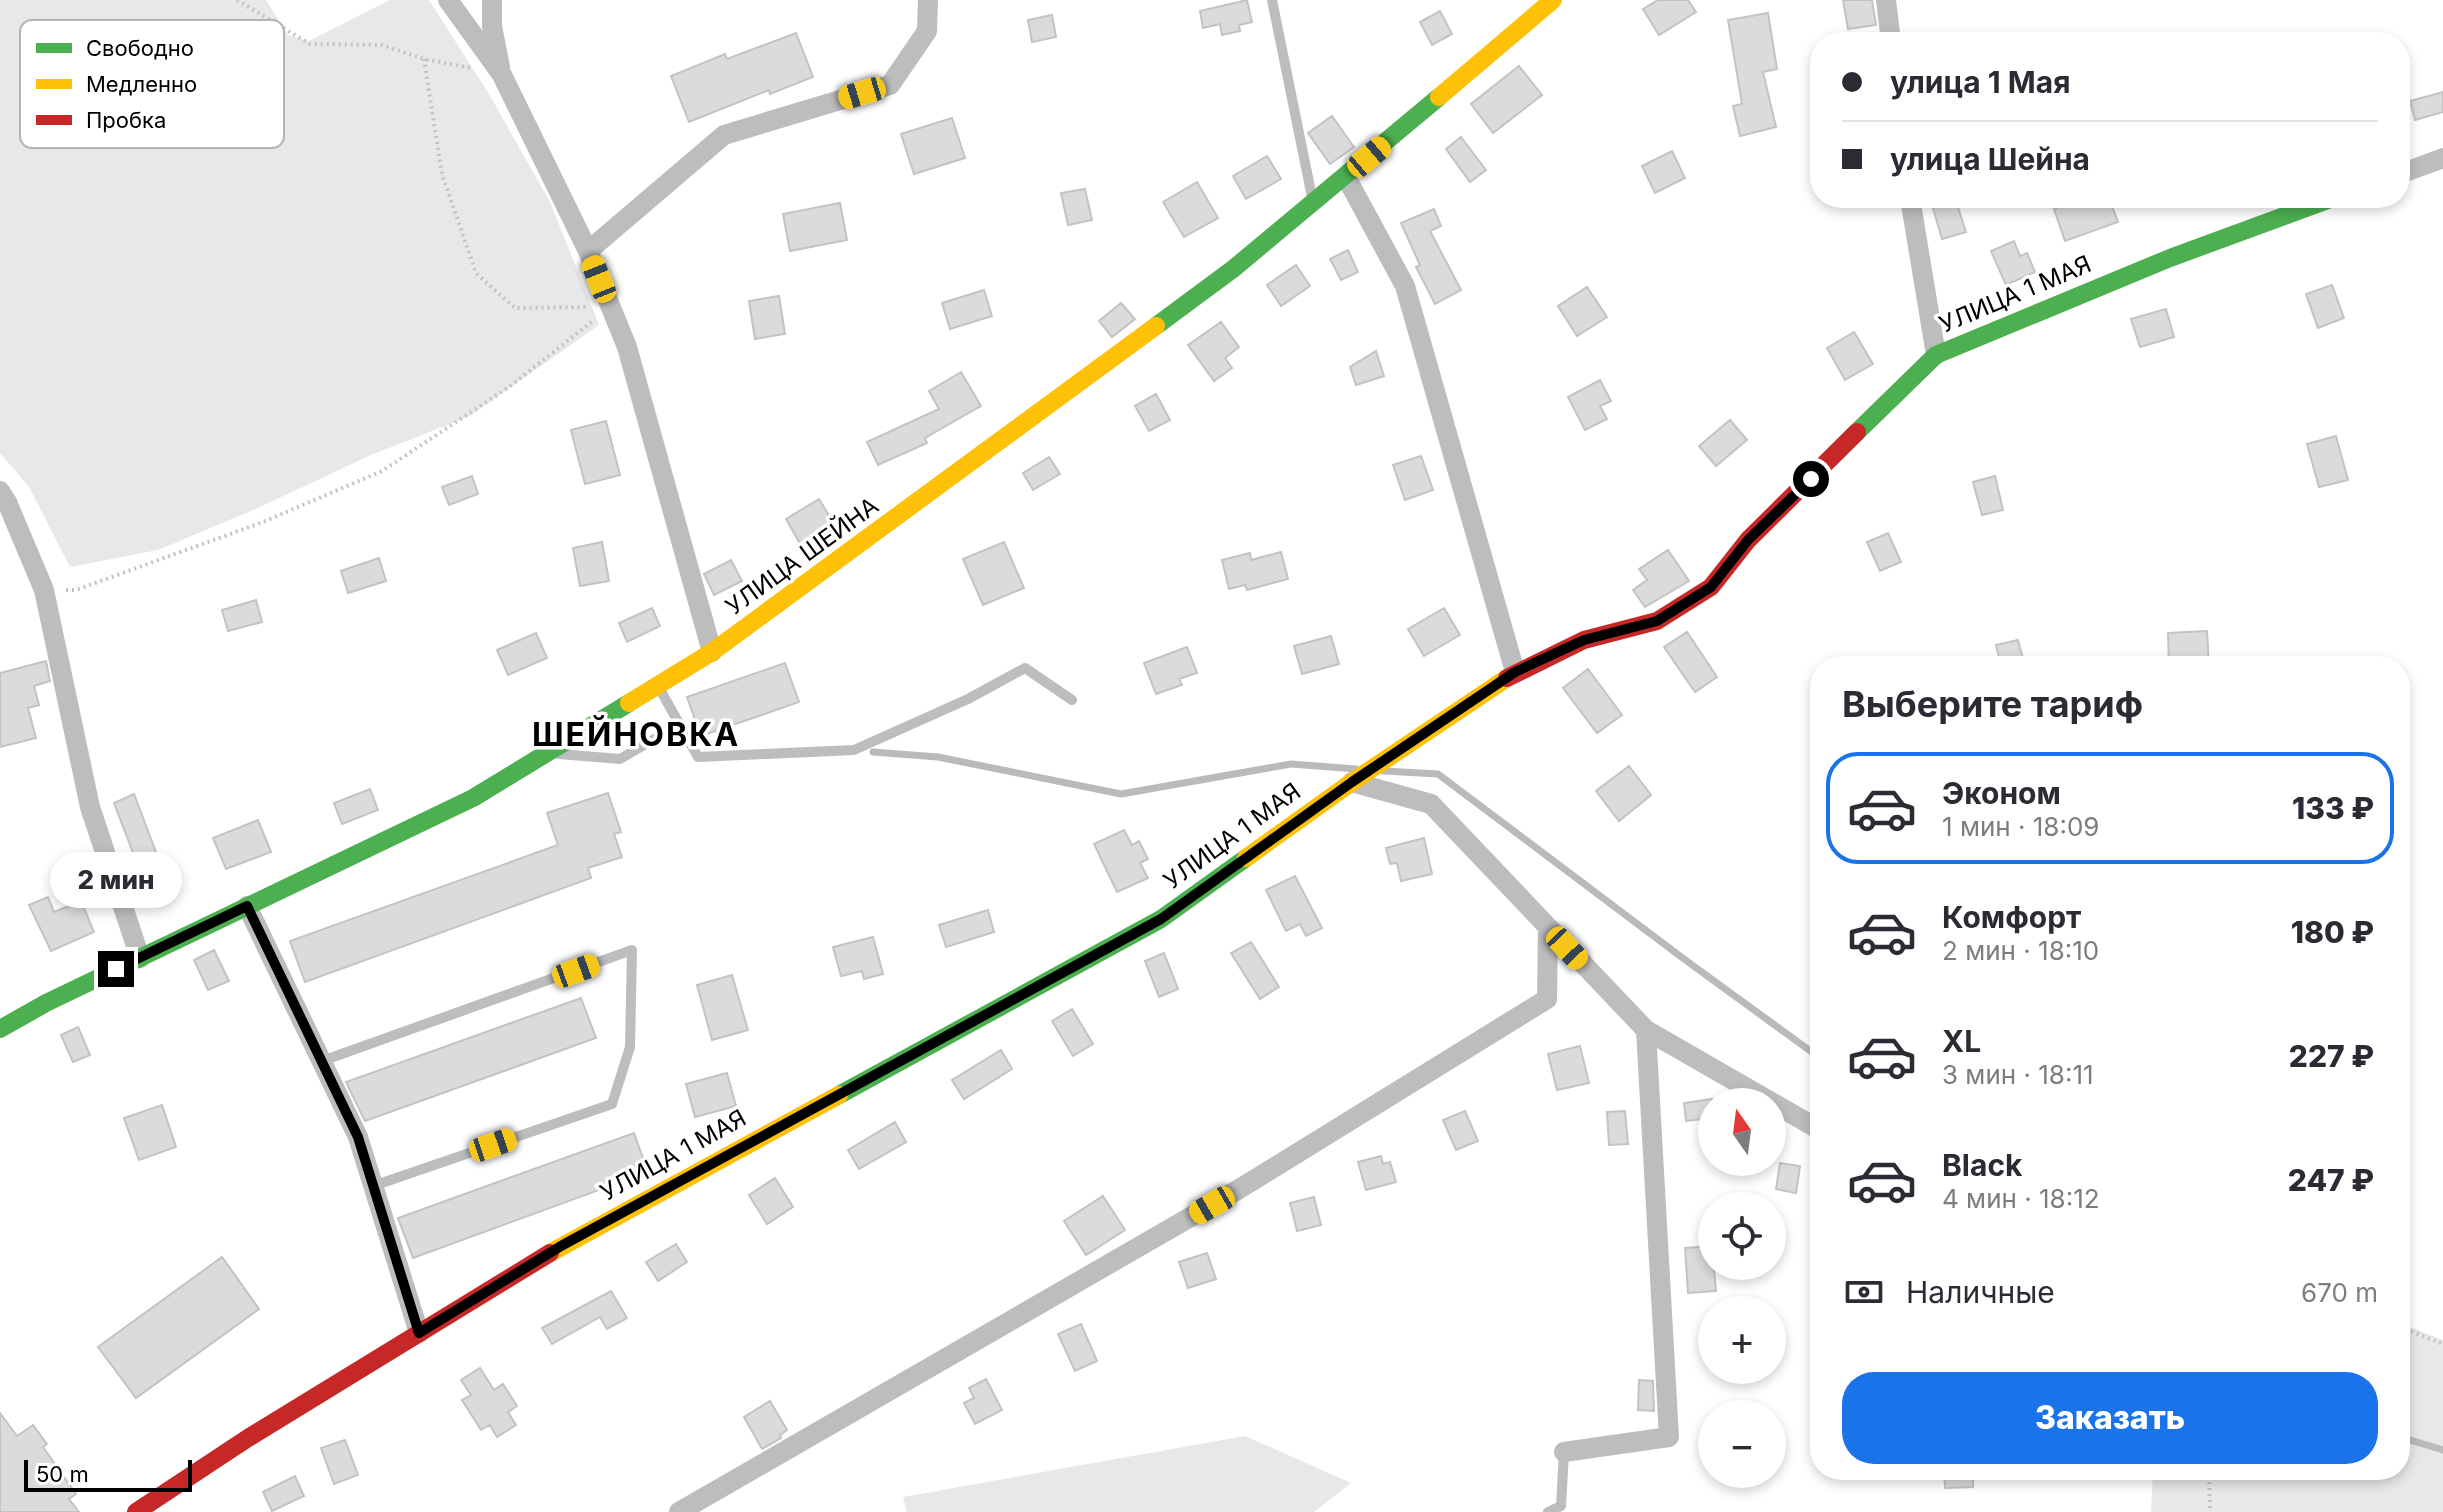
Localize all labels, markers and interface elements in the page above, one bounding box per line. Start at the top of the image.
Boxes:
legend [20,20,284,148]
text: Свободно [86,35,194,61]
text: улица 1 Мая [1890,64,2070,100]
text: Медленно [86,71,197,97]
car [836,75,888,111]
text: Пробка [86,107,166,133]
car [1343,132,1395,182]
text: улица Шейна [1890,141,2090,177]
street label: УЛИЦА 1 МАЯ [1935,249,2095,339]
car [579,252,619,306]
route start [1793,461,1829,497]
street label: УЛИЦА ШЕЙНА [719,490,884,621]
text: Выберите тариф [1842,682,2143,726]
district label: ШЕЙНОВКА [532,715,740,754]
icon: car [1846,772,1918,844]
text: Эконом [1942,775,2061,811]
street label: УЛИЦА 1 МАЯ [1158,777,1306,895]
text: 133 ₽ [2292,790,2374,826]
text: 1 мин · 18:09 [1942,811,2099,842]
callout: 2 мин [50,853,182,909]
text: 2 мин [78,864,154,895]
icon: car [1846,896,1918,968]
text: Комфорт [1942,899,2081,935]
text: 180 ₽ [2291,914,2374,950]
car [1542,922,1592,974]
text: 2 мин · 18:10 [1942,935,2099,966]
route end [98,951,134,987]
car [549,952,603,990]
icon: car [1846,1020,1918,1092]
text: XL [1942,1023,1981,1059]
text: 227 ₽ [2289,1038,2374,1074]
text: 3 мин · 18:11 [1942,1059,2094,1090]
north arrow [1698,1088,1786,1176]
map controls [1698,1088,1786,1488]
street label: УЛИЦА 1 МАЯ [595,1103,751,1207]
car [466,1126,520,1164]
icon: car [1846,1144,1918,1216]
text: Black [1942,1147,2022,1183]
text: 247 ₽ [2288,1162,2374,1198]
car [1185,1183,1239,1227]
text: 4 мин · 18:12 [1942,1183,2100,1214]
button: locate [1698,1192,1786,1280]
icon: cash [1842,1270,1886,1314]
text: Наличные [1906,1274,2055,1310]
text: 670 m [2301,1277,2378,1308]
button: + [1698,1296,1786,1384]
button: Заказать [1842,1372,2378,1464]
button: − [1698,1400,1786,1488]
scale bar [24,1456,192,1492]
text: 50 m [36,1461,89,1487]

